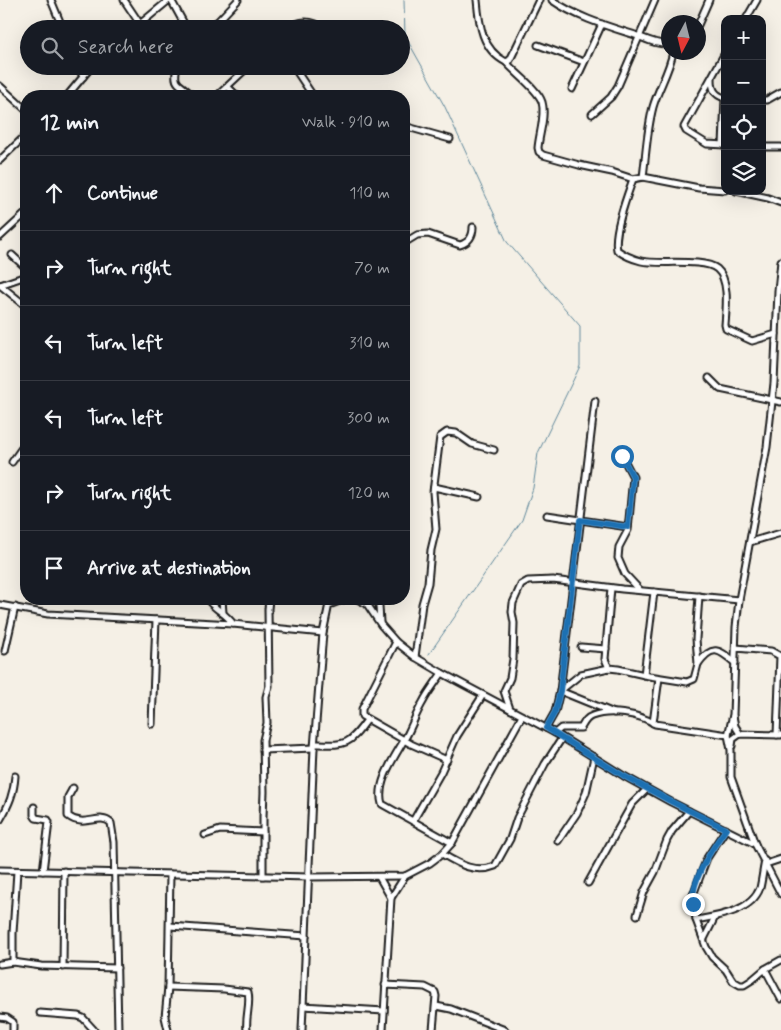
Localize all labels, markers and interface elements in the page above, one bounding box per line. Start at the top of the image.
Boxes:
north arrow [661,15,706,60]
map controls [721,15,766,195]
button: + [721,15,766,60]
search box [20,20,410,75]
icon: search [38,34,66,62]
text: Search here [78,35,174,60]
button: − [721,60,766,105]
button: locate [721,105,766,150]
text: 12 min [40,109,99,137]
text: Walk · 910 m [302,112,390,133]
button: layers [721,150,766,195]
icon: ahead [40,179,68,207]
text: Continue [87,181,158,206]
text: 110 m [349,183,390,204]
icon: right [40,254,68,282]
text: Turn right [87,256,171,281]
text: 70 m [354,258,390,279]
icon: left [40,329,68,357]
text: Turn left [87,331,163,356]
text: 310 m [349,333,390,354]
icon: left [40,404,68,432]
text: Turn left [87,406,163,431]
text: 300 m [347,408,390,429]
route start [611,445,634,468]
icon: right [40,479,68,507]
text: Turn right [87,481,171,506]
text: 120 m [348,483,390,504]
icon: arrive [40,554,68,582]
text: Arrive at destination [87,556,251,581]
route end [682,893,705,916]

